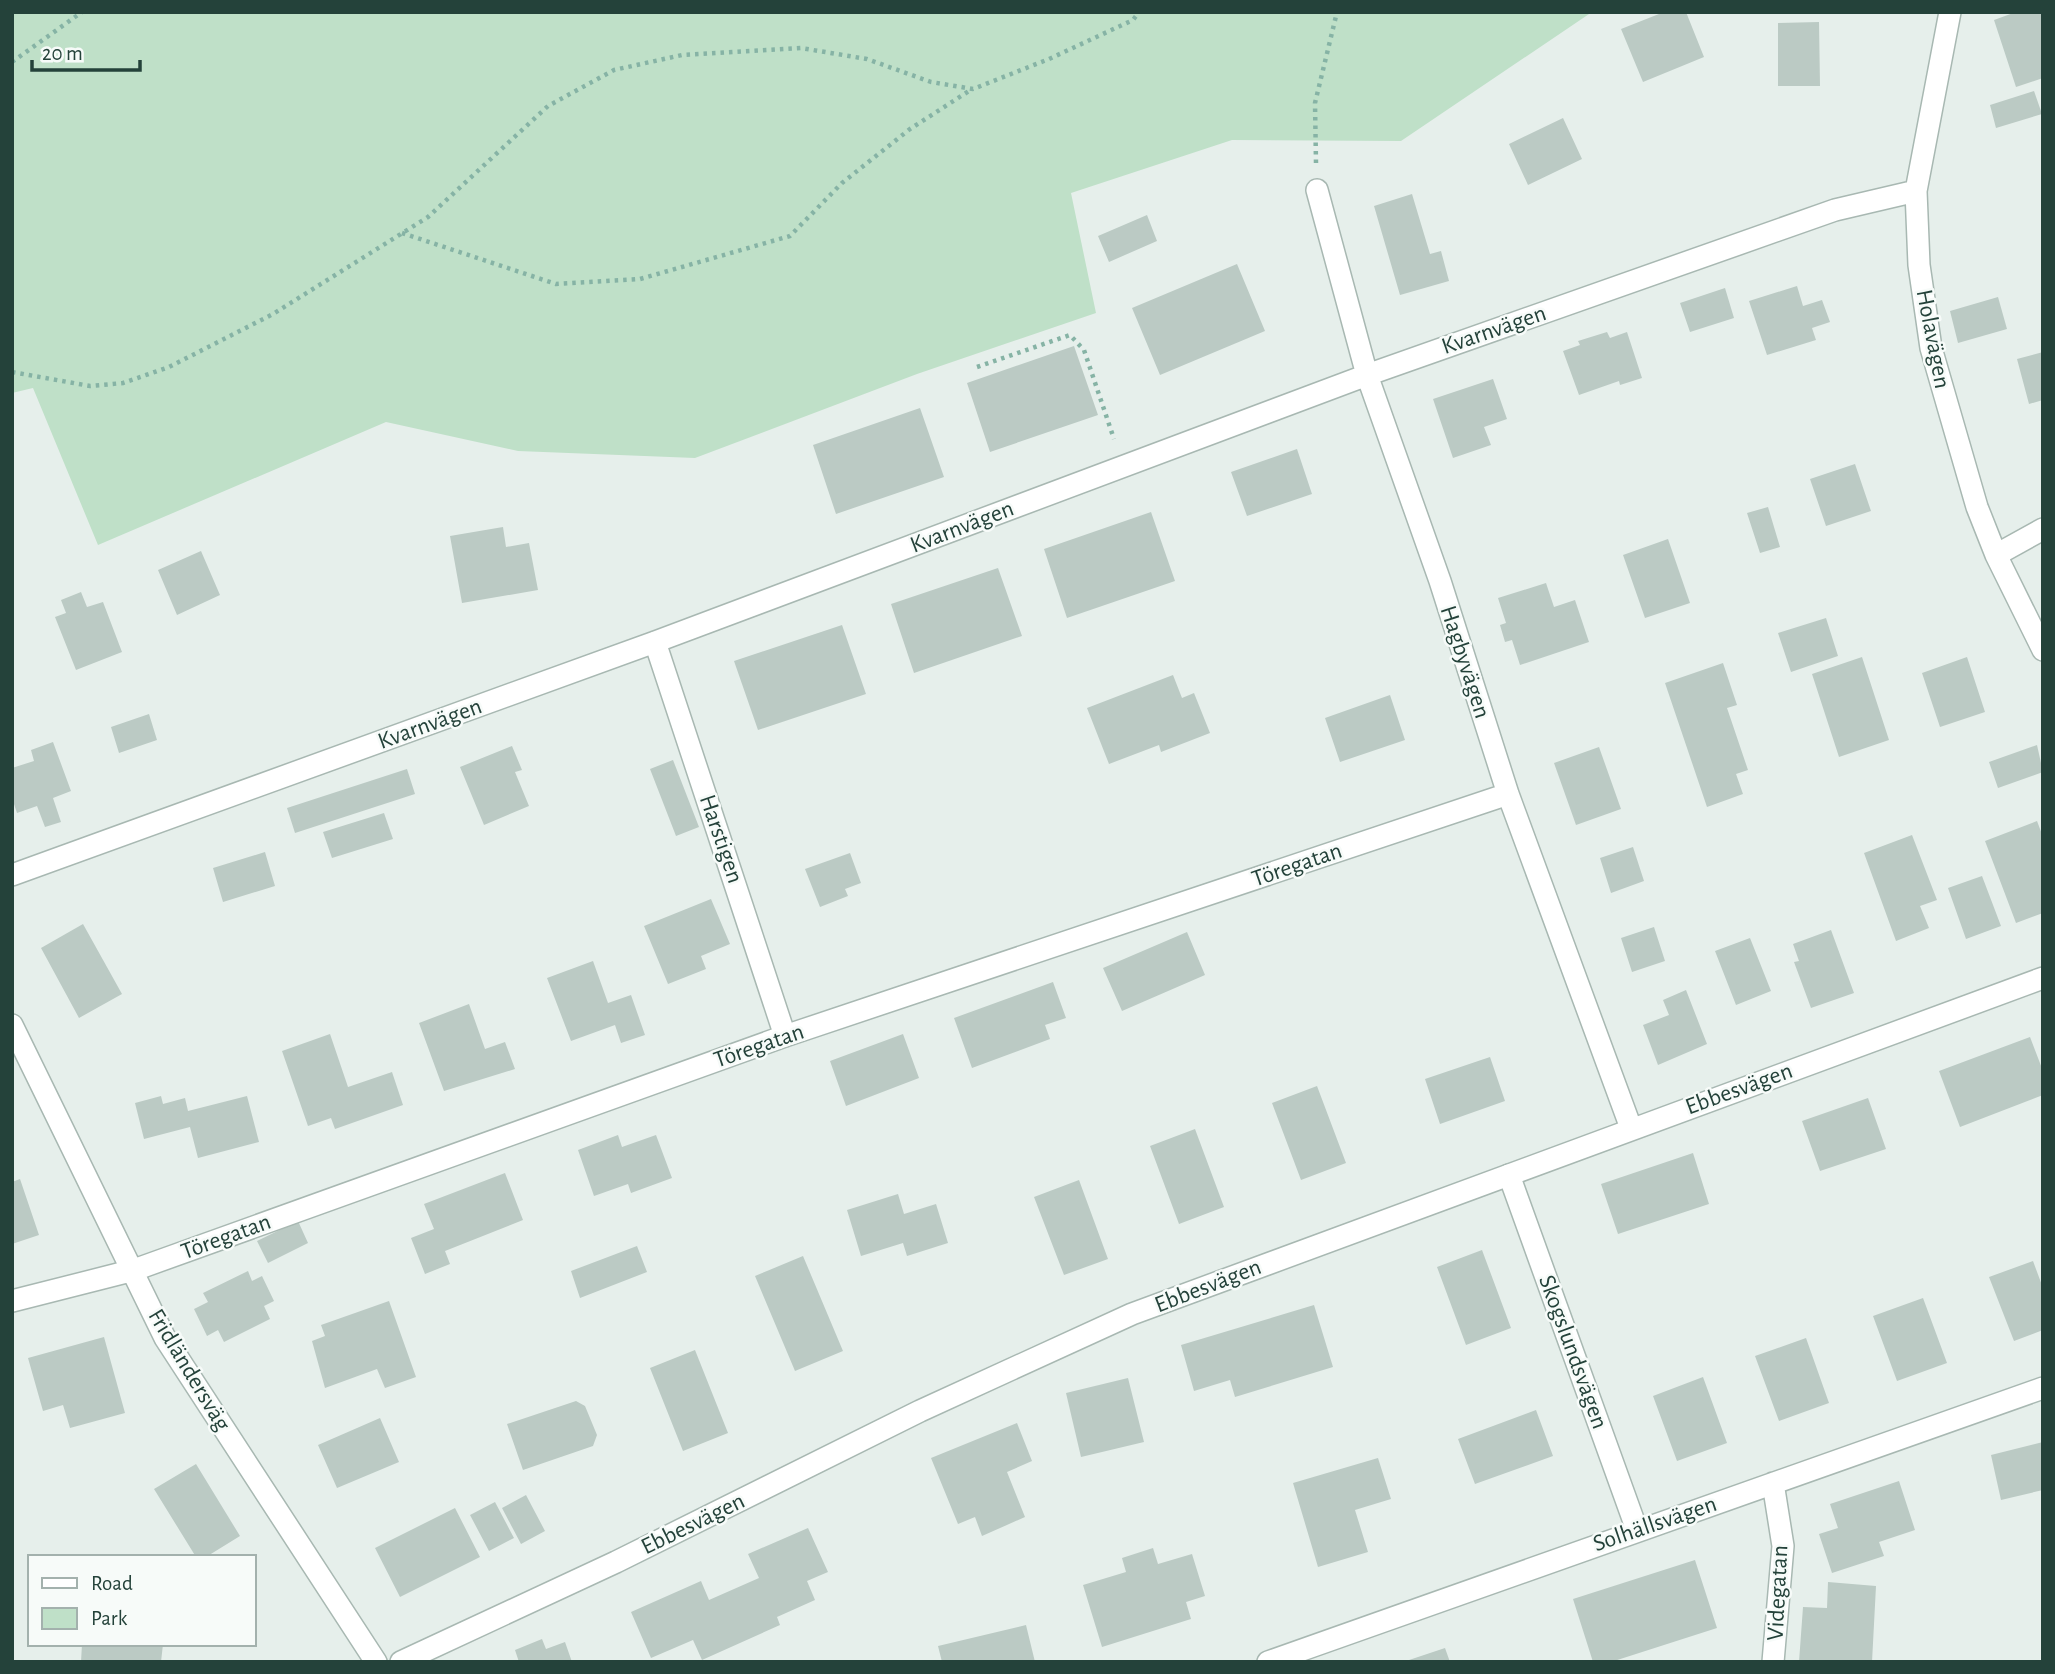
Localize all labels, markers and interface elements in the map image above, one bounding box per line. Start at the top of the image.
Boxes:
scale bar [32,28,140,72]
text: 20 m [42,43,83,64]
street label: Holavägen [1912,287,1954,391]
street label: Kvarnvägen [1439,301,1549,359]
street label: Kvarnvägen [907,496,1017,558]
street label: Hagbyvägen [1436,603,1494,721]
street label: Kvarnvägen [375,694,485,754]
street label: Harstigen [695,792,747,886]
street label: Töregatan [1249,838,1345,892]
street label: Töregatan [711,1019,807,1073]
street label: Ebbesvägen [1682,1059,1796,1119]
street label: Töregatan [178,1210,274,1264]
street label: Ebbesvägen [1151,1255,1265,1317]
street label: Skogslundsvägen [1534,1272,1612,1432]
street label: Fridländersväg [143,1305,235,1435]
street label: Ebbesvägen [637,1489,749,1559]
street label: Solhällsvägen [1590,1492,1720,1556]
street label: Videgatan [1764,1544,1792,1642]
legend [28,1555,256,1646]
text: Road [91,1573,133,1594]
text: Park [91,1608,128,1629]

